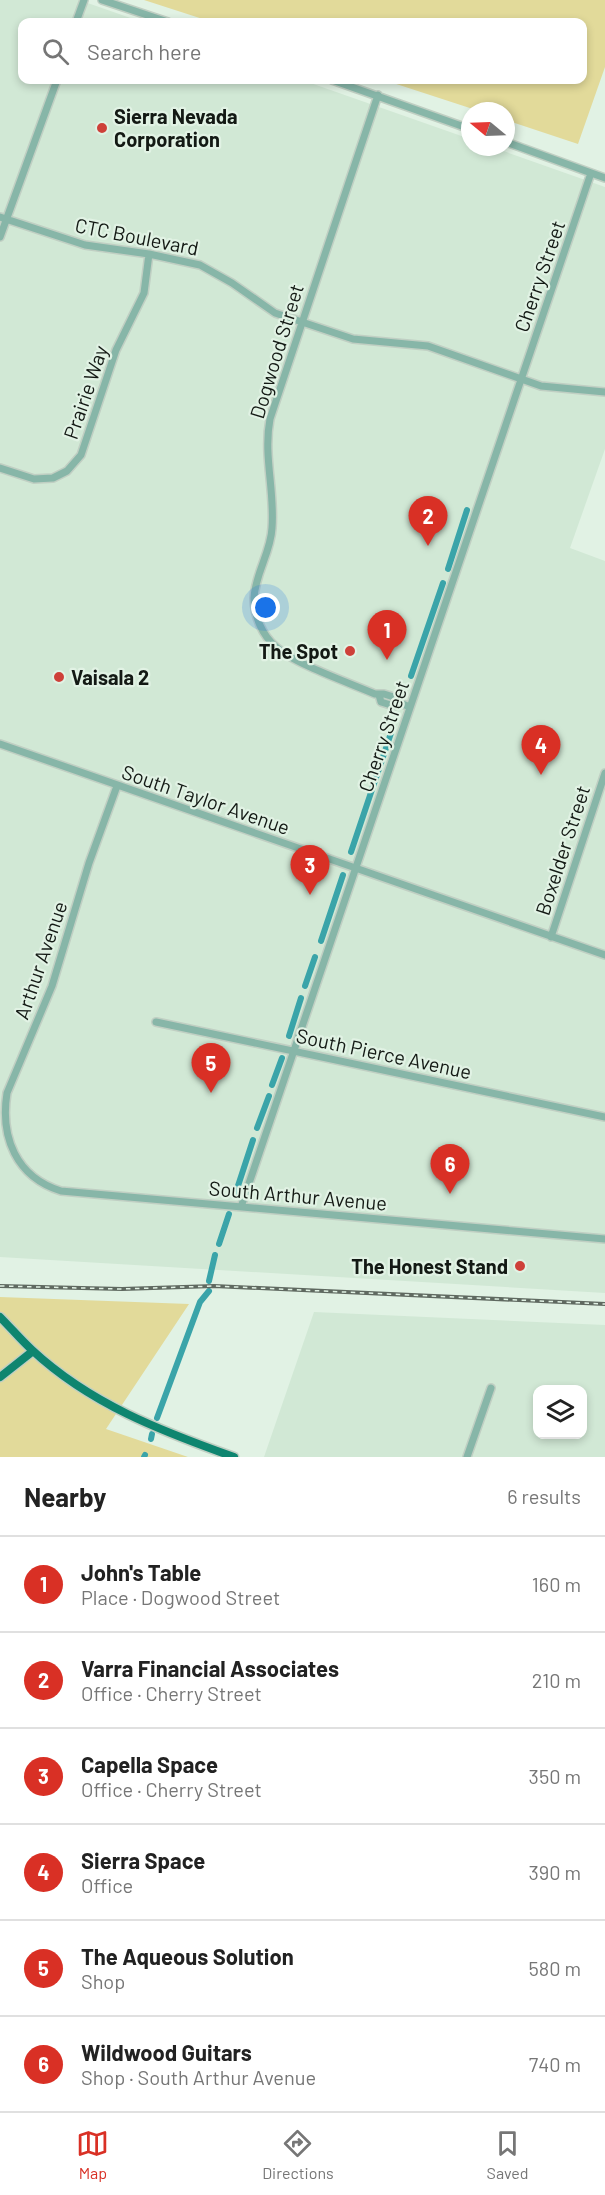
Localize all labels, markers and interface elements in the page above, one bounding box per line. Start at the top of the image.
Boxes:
search box [18,18,587,84]
icon: search [39,35,72,68]
text: Search here [87,38,201,64]
north arrow [461,102,515,156]
place label: Sierra Nevada Corporation [114,104,238,151]
marker: Sierra Nevada Corporation [95,121,109,135]
street label: CTC Boulevard [73,212,201,260]
street label: Cherry Street [509,217,569,335]
street label: Dogwood Street [244,281,308,421]
street label: Prairie Way [58,342,112,442]
pin: 2 [408,496,448,546]
your location [251,593,280,622]
pin: 1 [368,610,406,660]
place label: The Spot [259,639,338,663]
marker: The Spot [343,644,357,658]
place label: Vaisala 2 [71,665,149,689]
marker: Vaisala 2 [52,670,66,684]
street label: Cherry Street [353,677,413,795]
pin: 4 [522,726,560,775]
street label: South Taylor Avenue [119,759,293,839]
street label: Boxelder Street [530,782,594,918]
pin: 3 [290,846,330,895]
street label: Arthur Avenue [9,898,71,1022]
street label: South Pierce Avenue [294,1023,474,1083]
pin: 5 [192,1044,230,1093]
pin: 6 [430,1144,470,1194]
street label: South Arthur Avenue [208,1175,388,1215]
place label: The Honest Stand [351,1254,508,1278]
marker: The Honest Stand [513,1259,527,1273]
map controls [533,1385,587,1439]
button: layers [533,1385,587,1439]
text: Nearby [24,1481,106,1512]
text: 6 results [507,1484,581,1508]
text: John's Table [81,1559,201,1585]
text: 1 [40,1572,47,1596]
text: 160 m [532,1572,581,1596]
text: Place · Dogwood Street [81,1585,280,1609]
text: Varra Financial Associates [81,1655,339,1681]
text: 2 [38,1668,49,1692]
text: 210 m [532,1668,581,1692]
text: Office · Cherry Street [81,1681,262,1705]
text: Capella Space [81,1751,218,1777]
text: 3 [38,1764,49,1788]
text: 350 m [529,1764,581,1788]
text: Office · Cherry Street [81,1777,262,1801]
text: Sierra Space [81,1847,205,1873]
text: 4 [37,1860,50,1884]
text: 390 m [528,1860,581,1884]
text: Office [81,1873,133,1897]
text: The Aqueous Solution [81,1943,294,1969]
text: 5 [38,1956,49,1980]
text: 580 m [528,1956,581,1980]
text: Shop [81,1969,125,1993]
text: Wildwood Guitars [81,2039,252,2065]
text: 6 [38,2052,49,2076]
text: 740 m [529,2052,581,2076]
text: Shop · South Arthur Avenue [81,2065,316,2089]
tab: Map [76,2127,109,2182]
tab: Directions [262,2127,334,2182]
tab: Saved [487,2127,529,2182]

